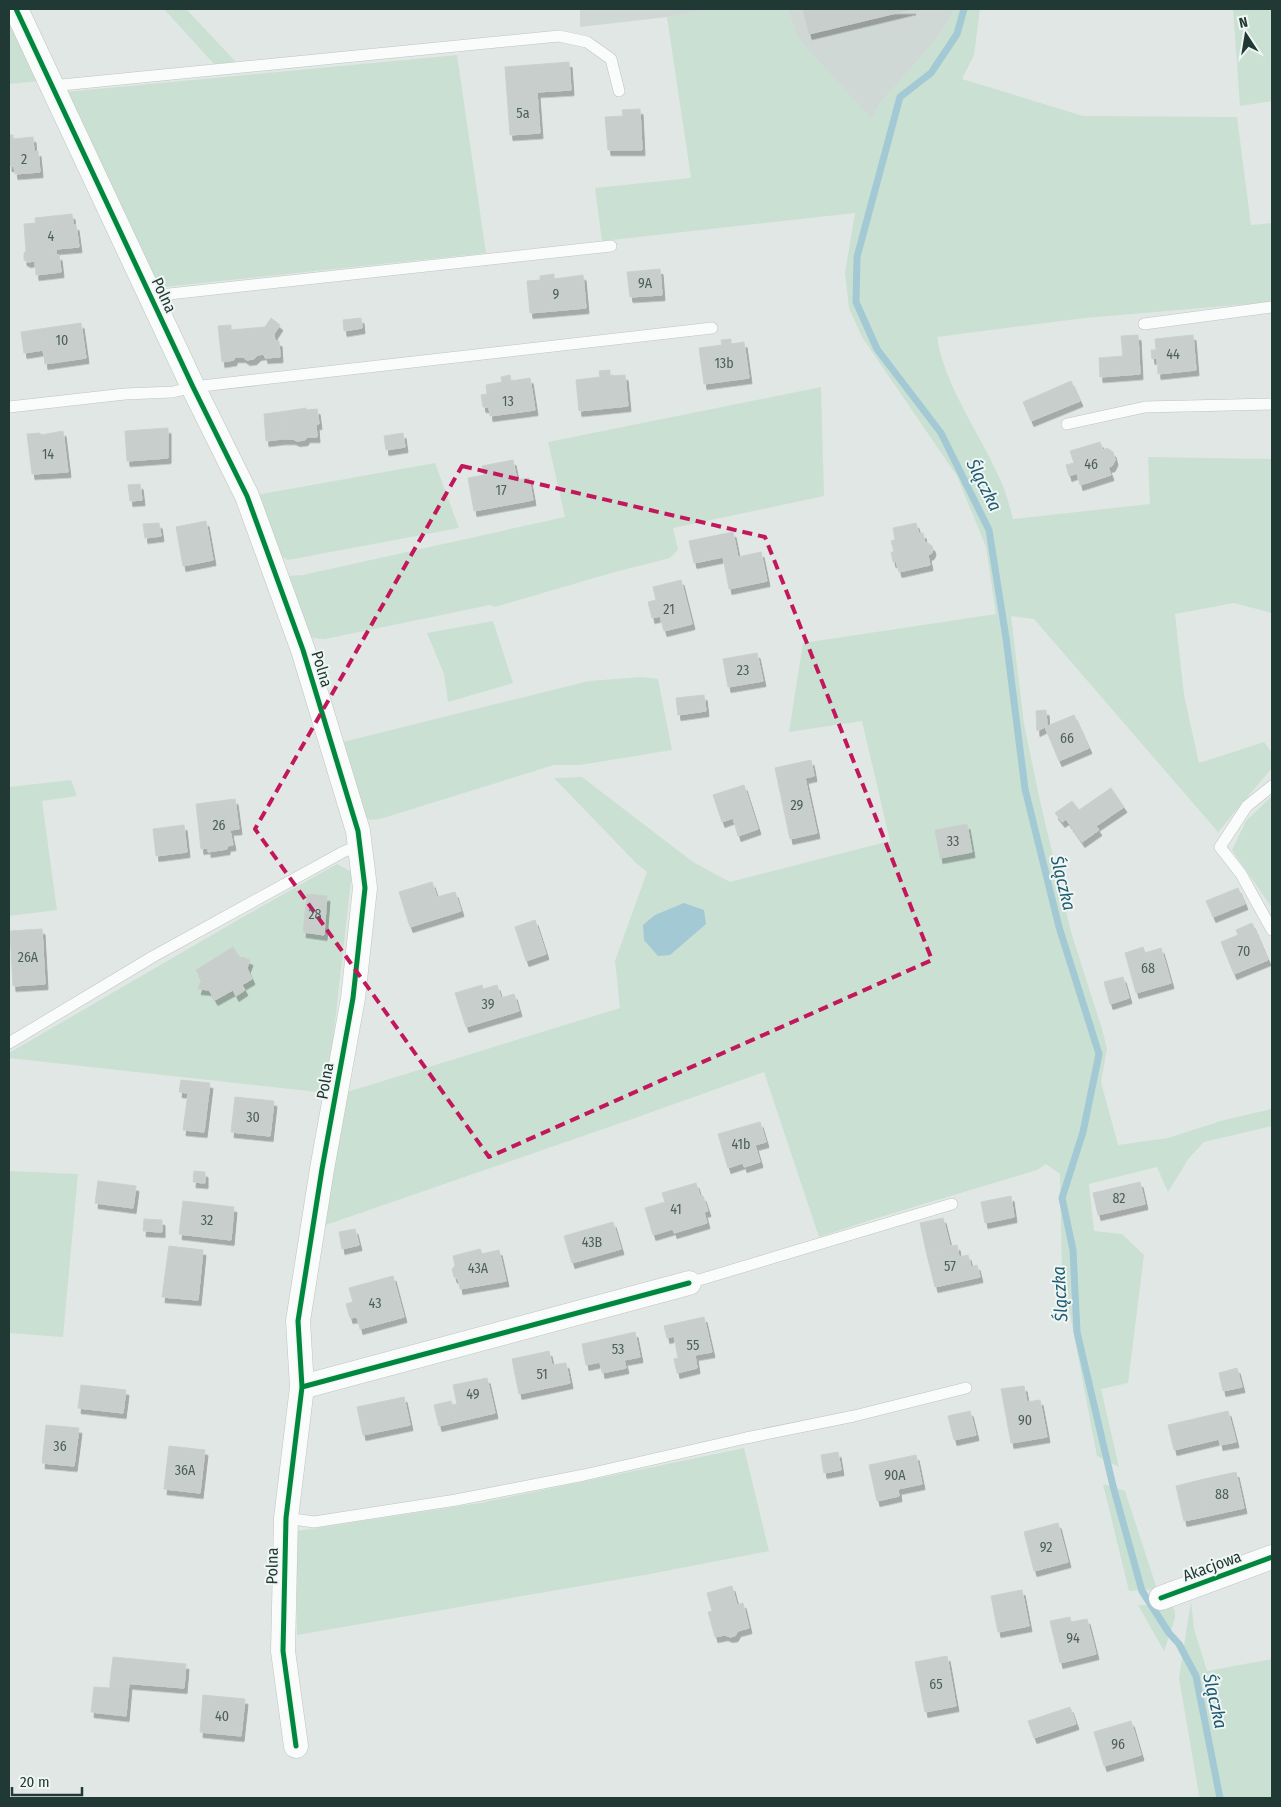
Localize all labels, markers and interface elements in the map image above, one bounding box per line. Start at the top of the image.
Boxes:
north arrow [1221,10,1271,60]
text: N [1238,14,1249,32]
house number: 5a [516,105,530,122]
house number: 2 [21,151,27,168]
house number: 4 [48,228,55,245]
street label: Polna [148,274,180,316]
house number: 9A [638,275,653,292]
house number: 9 [553,286,560,303]
house number: 10 [56,332,68,349]
house number: 44 [1166,346,1180,363]
house number: 13b [714,355,734,372]
house number: 13 [502,393,514,410]
house number: 14 [42,446,54,463]
water label: Ślączka [961,454,1006,515]
house number: 46 [1084,456,1098,473]
house number: 17 [495,482,507,499]
house number: 21 [663,601,675,618]
street label: Polna [308,649,337,690]
house number: 23 [737,662,749,679]
house number: 66 [1060,730,1074,747]
house number: 29 [791,797,804,814]
house number: 26 [212,817,226,834]
house number: 33 [947,833,959,850]
water label: Ślączka [1045,852,1080,913]
house number: 28 [308,906,322,923]
house number: 70 [1238,943,1250,960]
house number: 26A [18,949,39,966]
house number: 68 [1141,960,1155,977]
house number: 39 [482,996,495,1013]
street label: Polna [312,1061,338,1101]
house number: 30 [246,1109,260,1126]
house number: 41b [732,1136,750,1153]
house number: 82 [1112,1190,1126,1207]
house number: 41 [670,1201,682,1218]
house number: 32 [201,1212,213,1229]
house number: 43B [582,1234,603,1251]
house number: 57 [944,1258,956,1275]
house number: 43A [468,1260,489,1277]
water label: Ślączka [1048,1266,1072,1323]
house number: 43 [369,1295,381,1312]
house number: 55 [687,1337,699,1354]
house number: 53 [612,1341,624,1358]
house number: 51 [536,1366,548,1383]
house number: 49 [466,1386,480,1403]
house number: 90 [1018,1412,1032,1429]
house number: 36 [53,1438,67,1455]
house number: 36A [175,1462,196,1479]
house number: 90A [884,1467,906,1484]
house number: 88 [1215,1486,1229,1503]
house number: 92 [1040,1539,1052,1556]
street label: Polna [262,1547,282,1585]
street label: Akacjowa [1180,1547,1244,1585]
house number: 94 [1066,1630,1080,1647]
water label: Ślączka [1198,1670,1232,1731]
house number: 65 [929,1676,943,1693]
house number: 40 [215,1708,229,1725]
house number: 96 [1111,1736,1125,1753]
scale bar [12,1764,82,1796]
text: 20 m [20,1773,50,1791]

